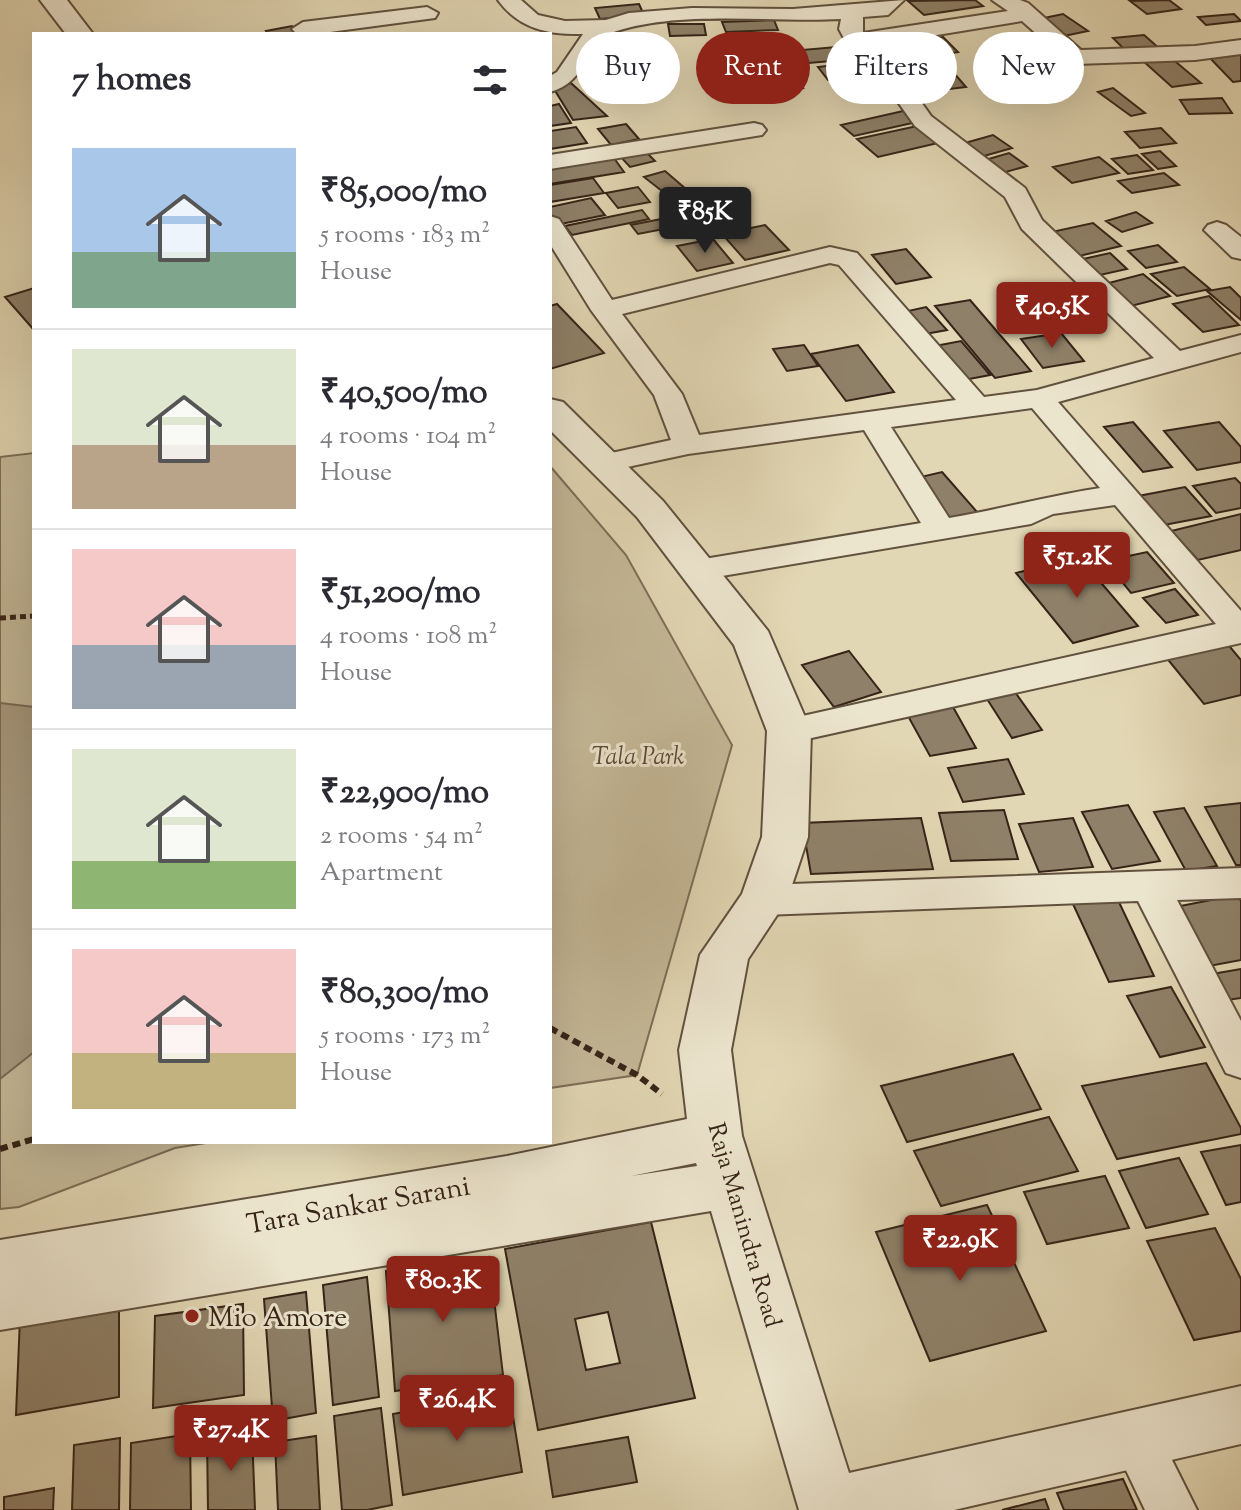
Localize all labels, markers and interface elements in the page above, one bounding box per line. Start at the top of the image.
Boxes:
chip: Buy [576,32,680,104]
chip: Rent [696,32,810,104]
chip: Filters [826,32,957,104]
chip: New [973,32,1084,104]
text: 7 homes [72,56,191,105]
icon: filters [468,58,512,102]
text: ₹85,000/mo [320,168,487,217]
icon: home [136,180,232,276]
pin: ₹85K [658,187,752,255]
text: ₹85K [677,194,733,231]
text: 5 rooms · 183 m² [320,217,490,254]
text: House [320,254,392,291]
pin: ₹40.5K [987,282,1117,350]
text: ₹40.5K [1014,289,1090,326]
text: ₹40,500/mo [320,369,488,418]
icon: home [136,381,232,477]
text: 4 rooms · 104 m² [320,418,496,455]
text: House [320,455,392,492]
pin: ₹51.2K [1012,532,1142,600]
text: ₹51.2K [1042,539,1112,576]
text: ₹51,200/mo [320,569,481,618]
icon: home [136,581,232,677]
text: 4 rooms · 108 m² [320,618,497,655]
text: House [320,655,392,692]
park label: Tala Park [592,741,684,775]
text: ₹22,900/mo [320,769,489,818]
icon: home [136,781,232,877]
text: 2 rooms · 54 m² [320,818,483,855]
text: Apartment [320,855,443,892]
text: ₹80,300/mo [320,969,489,1018]
icon: home [136,981,232,1077]
text: 5 rooms · 173 m² [320,1018,490,1055]
text: House [320,1055,392,1092]
street label: Raja Manindra Road [698,1119,789,1332]
street label: Tara Sankar Sarani [243,1168,474,1246]
pin: ₹22.9K [895,1215,1025,1283]
text: ₹22.9K [922,1222,998,1259]
pin: ₹80.3K [378,1256,508,1324]
text: ₹80.3K [405,1263,481,1300]
place label: Mio Amore [208,1299,347,1339]
marker: Mio Amore [183,1307,201,1325]
pin: ₹26.4K [392,1375,522,1443]
text: ₹26.4K [418,1382,496,1419]
pin: ₹27.4K [166,1405,296,1473]
text: ₹27.4K [192,1412,270,1449]

